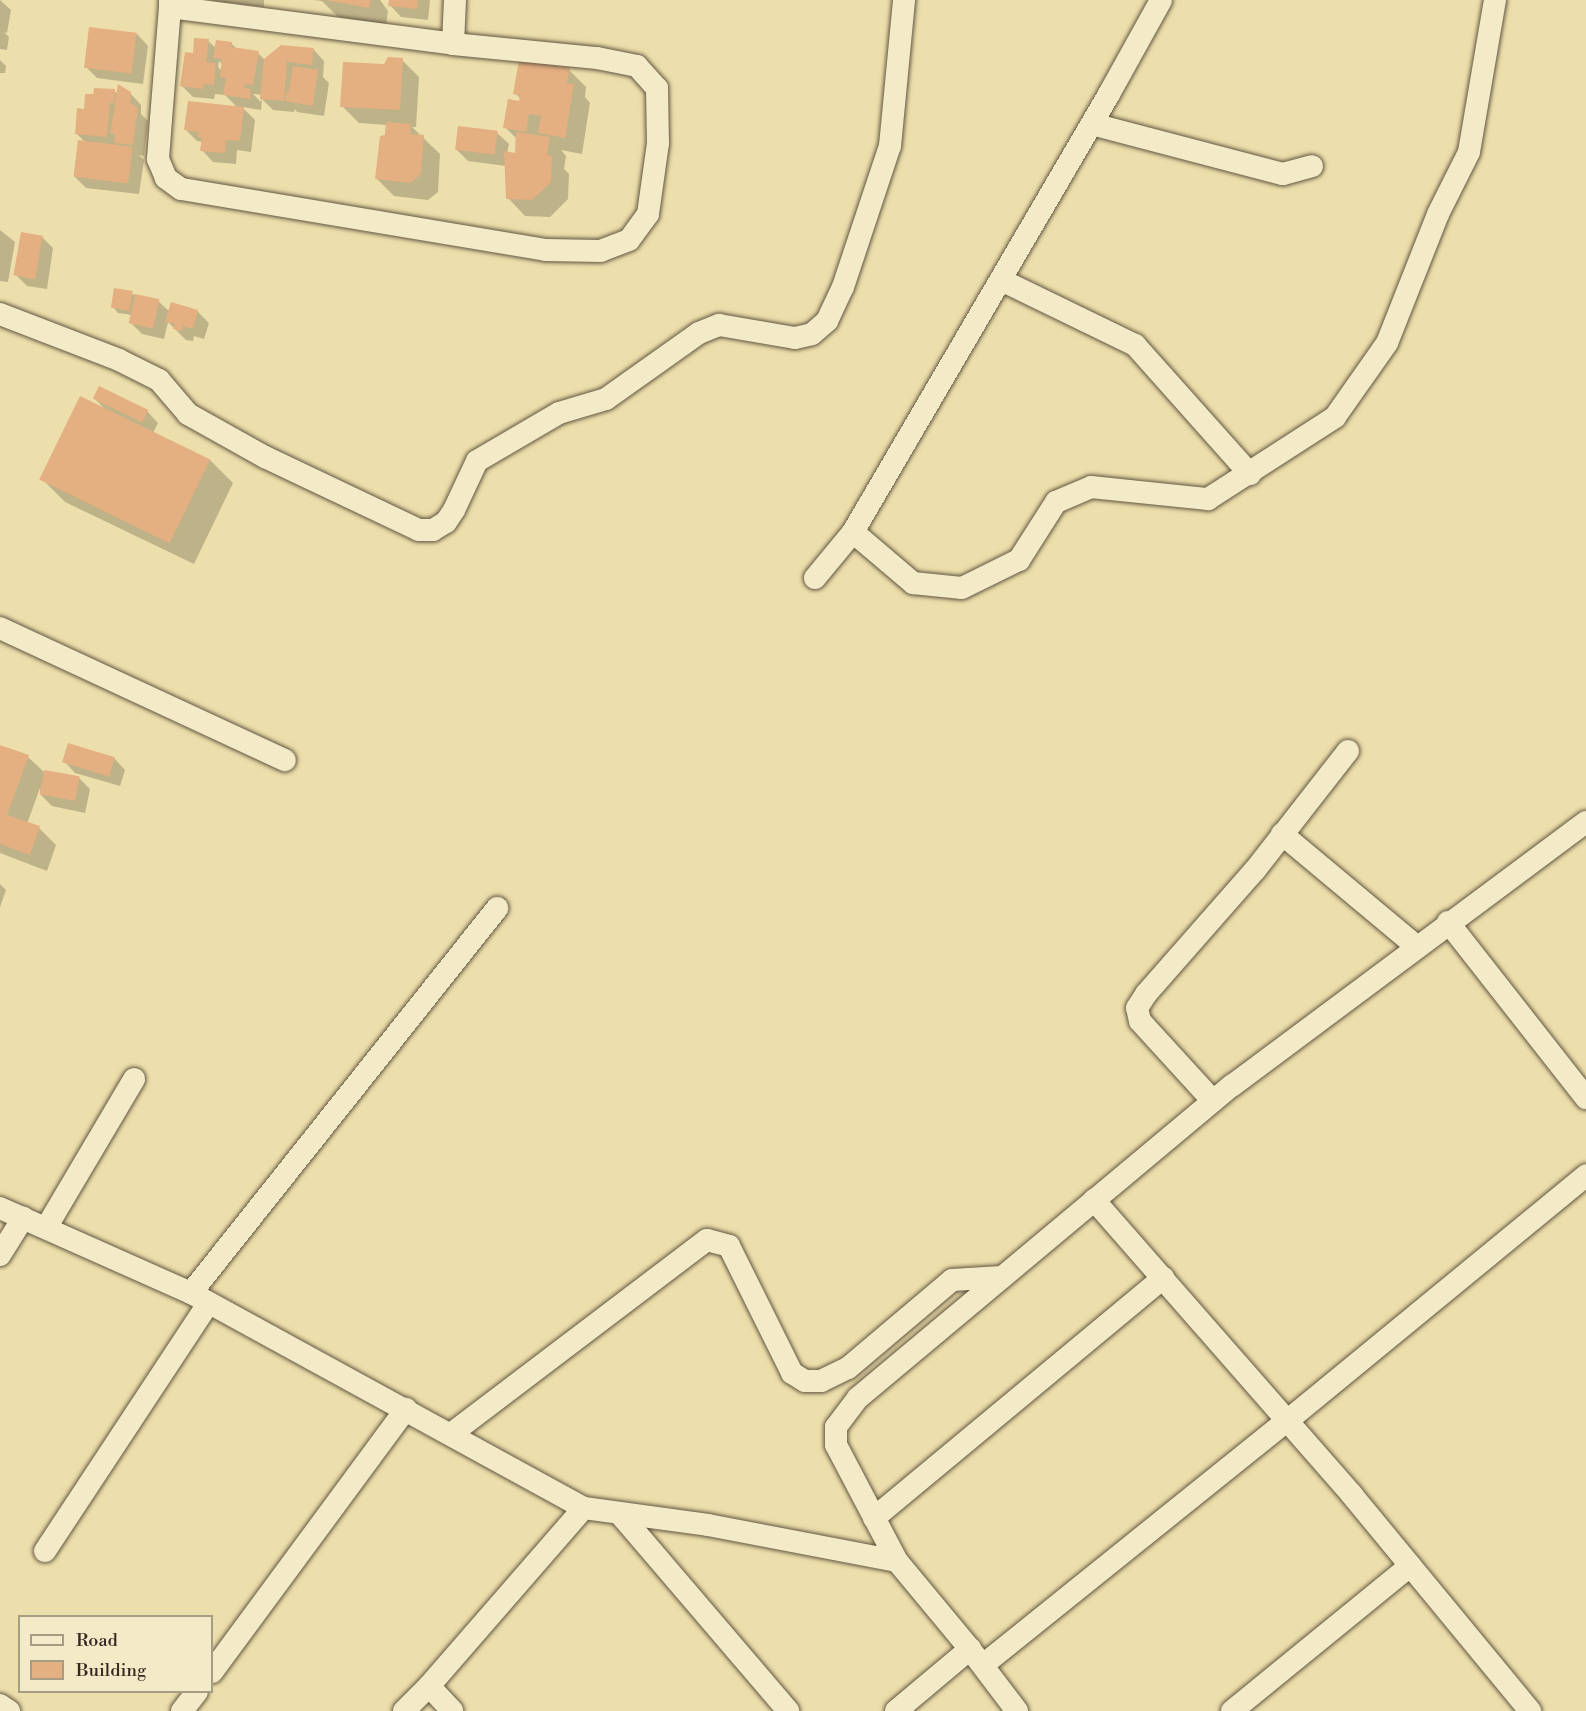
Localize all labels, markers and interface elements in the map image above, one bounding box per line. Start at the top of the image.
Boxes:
legend [18,1615,213,1693]
text: Road [76,1629,118,1652]
text: Building [76,1659,146,1682]

